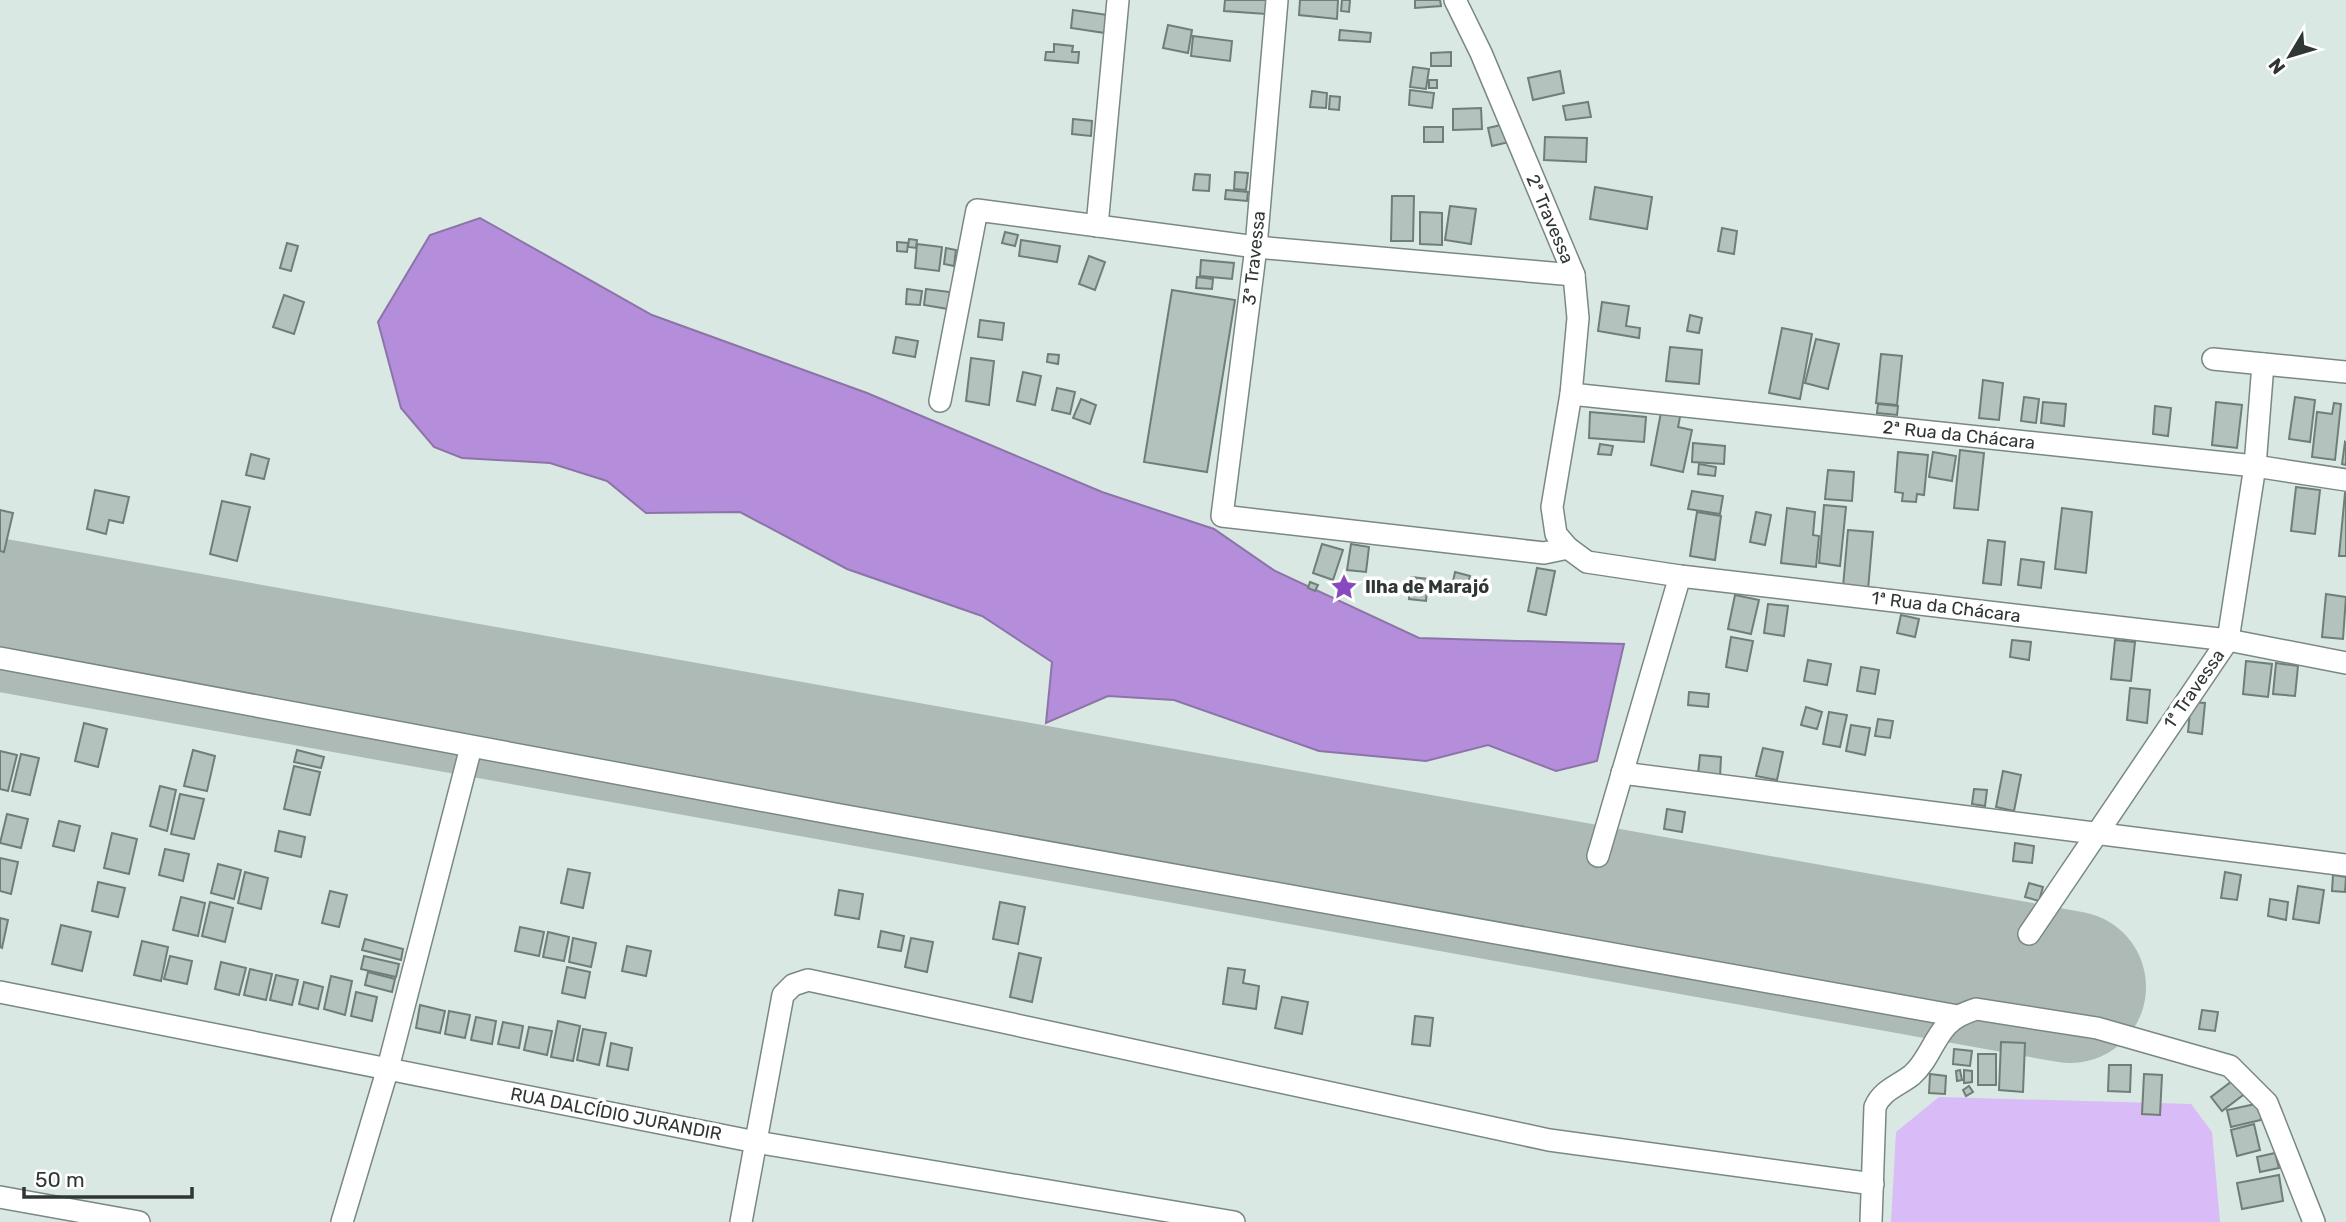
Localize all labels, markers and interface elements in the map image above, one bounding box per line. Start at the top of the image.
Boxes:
north arrow [2255,21,2325,91]
text: N [2264,54,2290,79]
street label: 2ª Travessa [1521,171,1579,267]
street label: 3ª Travessa [1238,210,1270,306]
street label: 2ª Rua da Chácara [1882,416,2036,454]
place icon: Ilha de Marajó [1329,572,1359,602]
place label: Ilha de Marajó [1365,576,1489,598]
street label: 1ª Rua da Chácara [1870,587,2022,627]
street label: 1ª Travessa [2159,645,2229,733]
street label: RUA DALCÍDIO JURANDIR [509,1083,724,1145]
scale bar [24,1156,192,1200]
text: 50 m [35,1167,85,1192]

